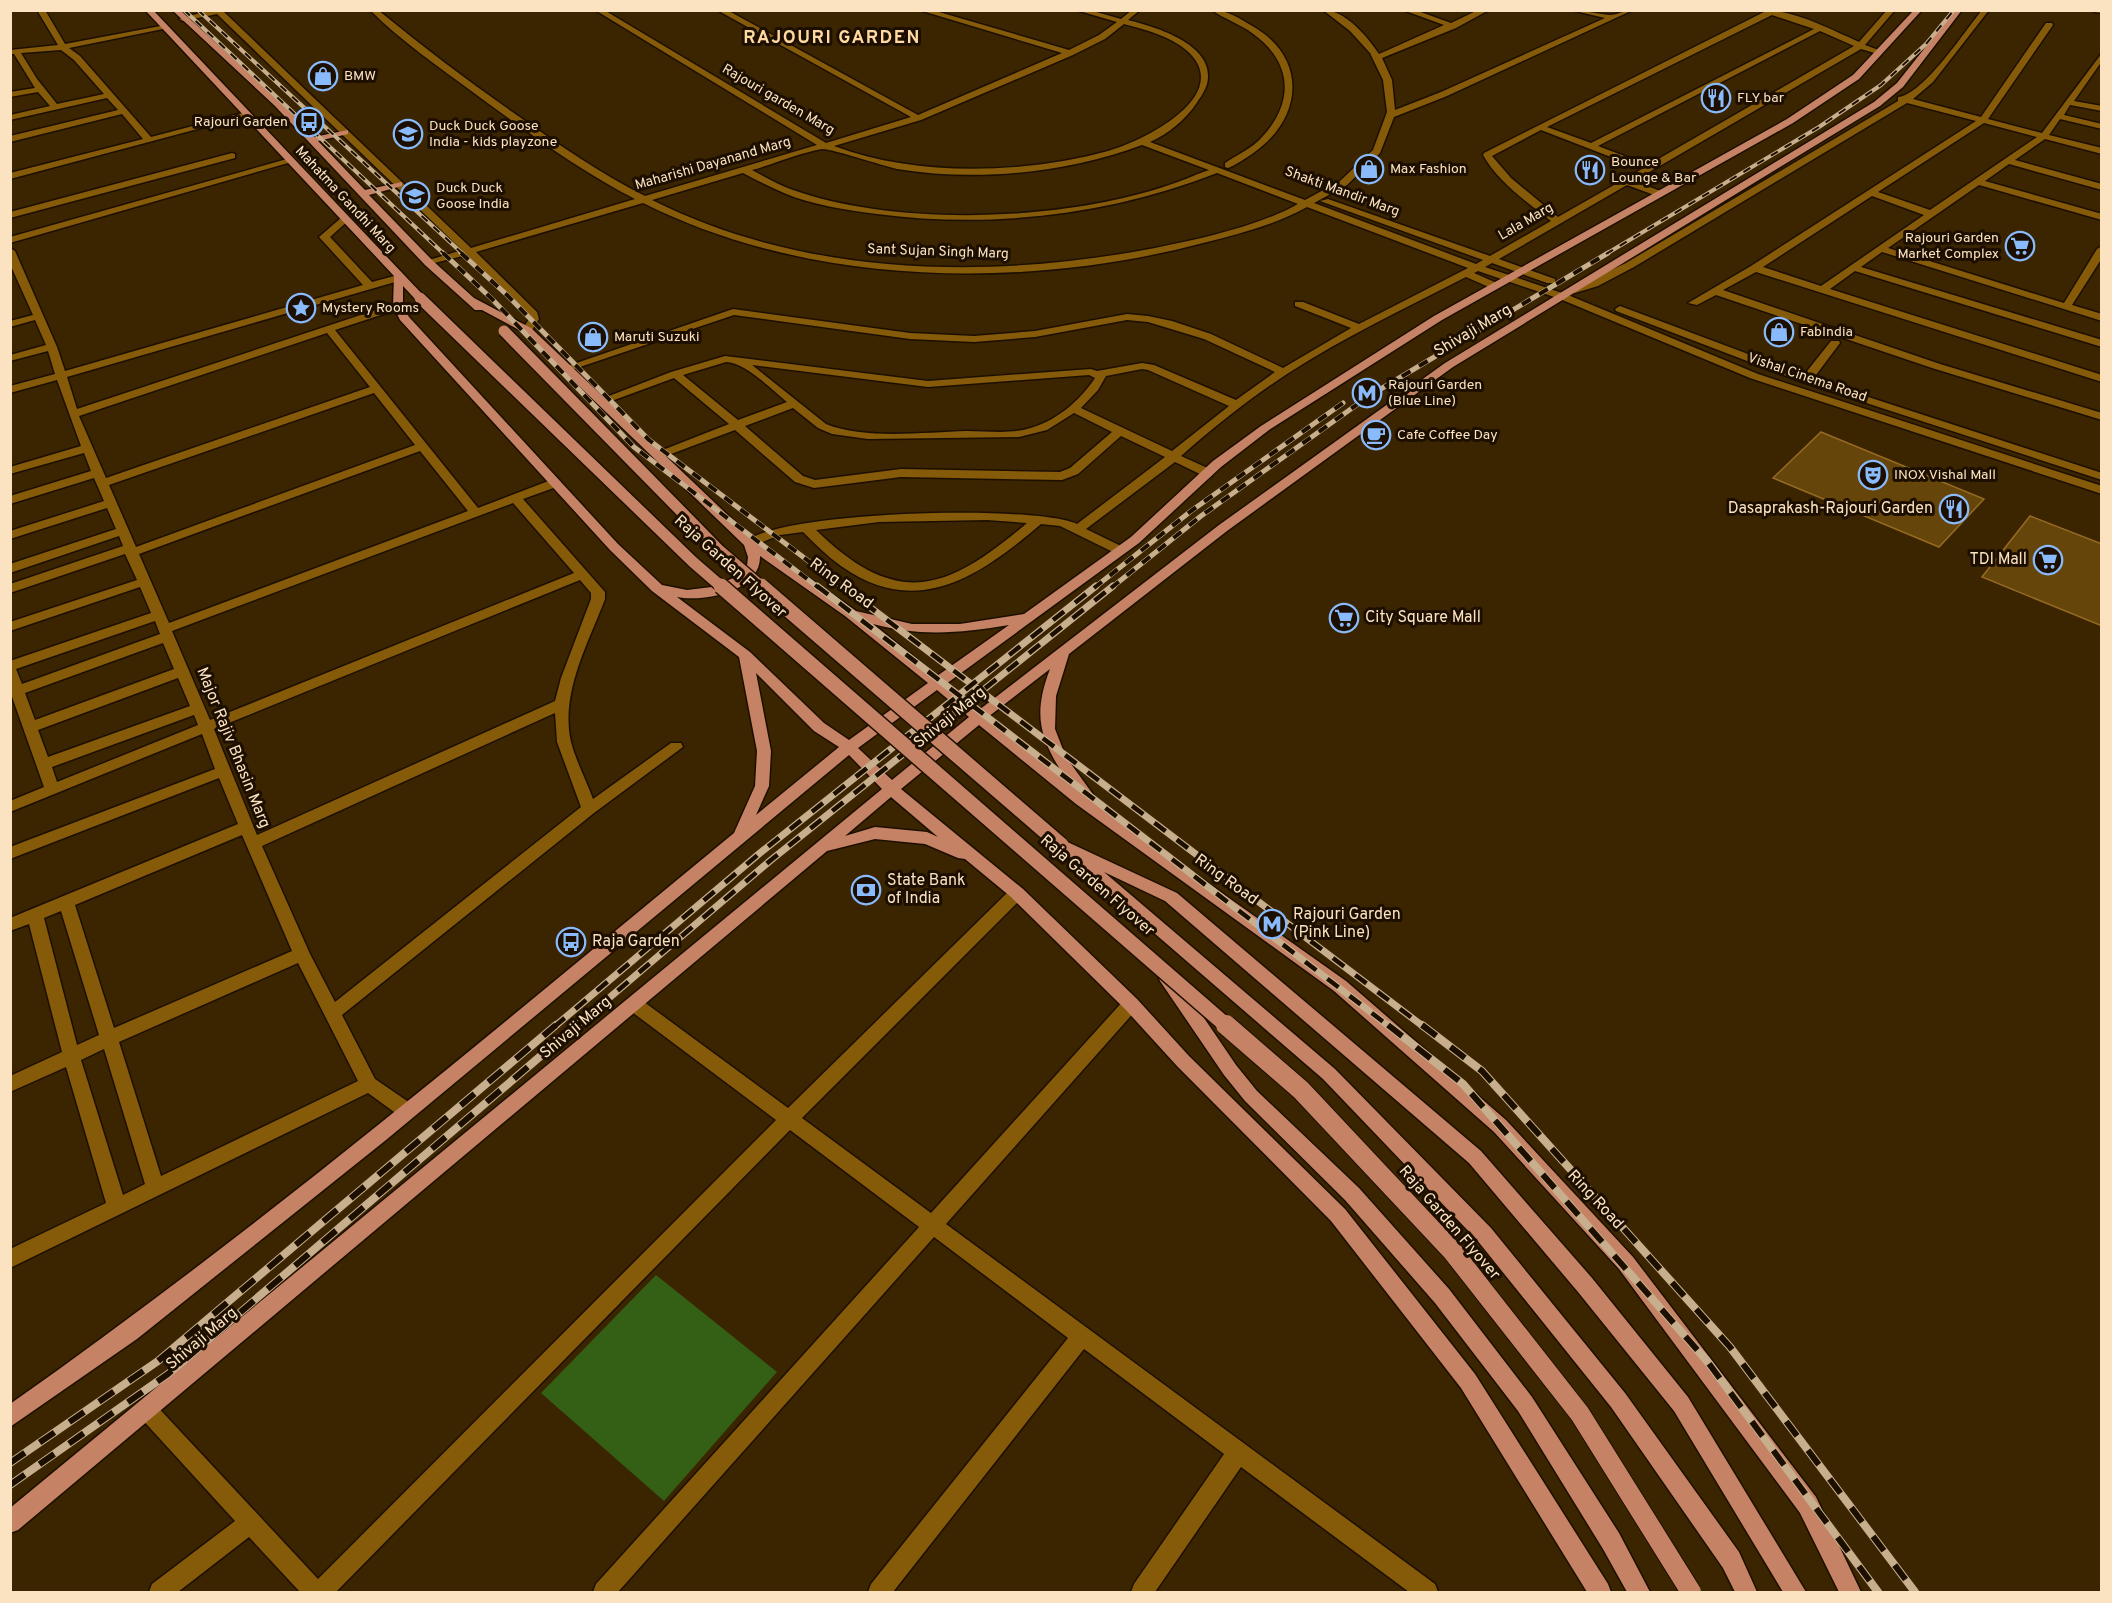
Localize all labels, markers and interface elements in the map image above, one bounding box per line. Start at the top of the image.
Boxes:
district label: RAJOURI GARDEN [743,27,921,50]
shop icon: BMW [307,60,339,92]
street label: Rajouri garden Marg [719,61,837,139]
place label: BMW [344,68,376,85]
restaurant icon: FLY bar [1700,82,1732,114]
place label: FLY bar [1737,90,1785,107]
bus stop icon: Rajouri Garden [293,106,325,138]
place label: Rajouri Garden [194,114,288,131]
school or university icon: Duck Duck Goose India - kids playzone [392,118,424,150]
place label: Duck Duck Goose India - kids playzone [429,118,557,151]
street label: Maharishi Dayanand Marg [633,134,793,194]
street label: Mahatma Gandhi Marg [291,143,399,257]
shop icon: Max Fashion [1353,153,1385,185]
restaurant icon: Bounce Lounge & Bar [1574,154,1606,186]
place label: Bounce Lounge & Bar [1611,154,1697,187]
place label: Max Fashion [1390,161,1467,178]
street label: Shakti Mandir Marg [1282,163,1402,221]
school or university icon: Duck Duck Goose India [399,180,431,212]
place label: Duck Duck Goose India [436,180,509,213]
street label: Lala Marg [1495,199,1557,245]
place label: Rajouri Garden Market Complex [1897,230,1999,263]
supermarket icon: Rajouri Garden Market Complex [2004,230,2036,262]
street label: Sant Sujan Singh Marg [867,241,1009,263]
place icon: Mystery Rooms [285,292,317,324]
place label: Mystery Rooms [322,300,419,317]
street label: Shivaji Marg [1430,300,1516,362]
shop icon: FabIndia [1763,316,1795,348]
shop icon: Maruti Suzuki [577,321,609,353]
place label: FabIndia [1800,324,1853,341]
place label: Maruti Suzuki [614,329,700,346]
street label: Vishal Cinema Road [1745,350,1869,406]
metro station icon: Rajouri Garden (Blue Line) [1351,377,1383,409]
place label: Rajouri Garden (Blue Line) [1388,377,1482,410]
cafe icon: Cafe Coffee Day [1360,419,1392,451]
place label: Cafe Coffee Day [1397,427,1498,444]
theatre icon: INOX Vishal Mall [1857,459,1889,491]
place label: INOX Vishal Mall [1894,467,1996,484]
restaurant icon: Dasaprakash-Rajouri Garden [1938,493,1970,525]
place label: Dasaprakash-Rajouri Garden [1728,499,1933,519]
street label: Raja Garden Flyover [669,511,791,623]
supermarket icon: TDI Mall [2032,544,2064,576]
place label: TDI Mall [1969,550,2027,570]
street label: Ring Road [805,554,877,614]
supermarket icon: City Square Mall [1328,602,1360,634]
place label: City Square Mall [1365,608,1481,628]
street label: Major Rajiv Bhasin Marg [192,665,274,831]
street label: Shivaji Marg [910,683,990,753]
street label: Raja Garden Flyover [1036,831,1158,941]
street label: Ring Road [1190,850,1262,910]
place label: State Bank of India [887,871,966,909]
bank icon: State Bank of India [850,874,882,906]
place label: Rajouri Garden (Pink Line) [1293,905,1401,943]
metro station icon: Rajouri Garden (Pink Line) [1256,908,1288,940]
bus stop icon: Raja Garden [555,926,587,958]
place label: Raja Garden [592,932,680,952]
street label: Shivaji Marg [536,992,616,1064]
street label: Raja Garden Flyover [1394,1162,1504,1284]
street label: Ring Road [1563,1166,1627,1234]
street label: Shivaji Marg [162,1303,242,1375]

